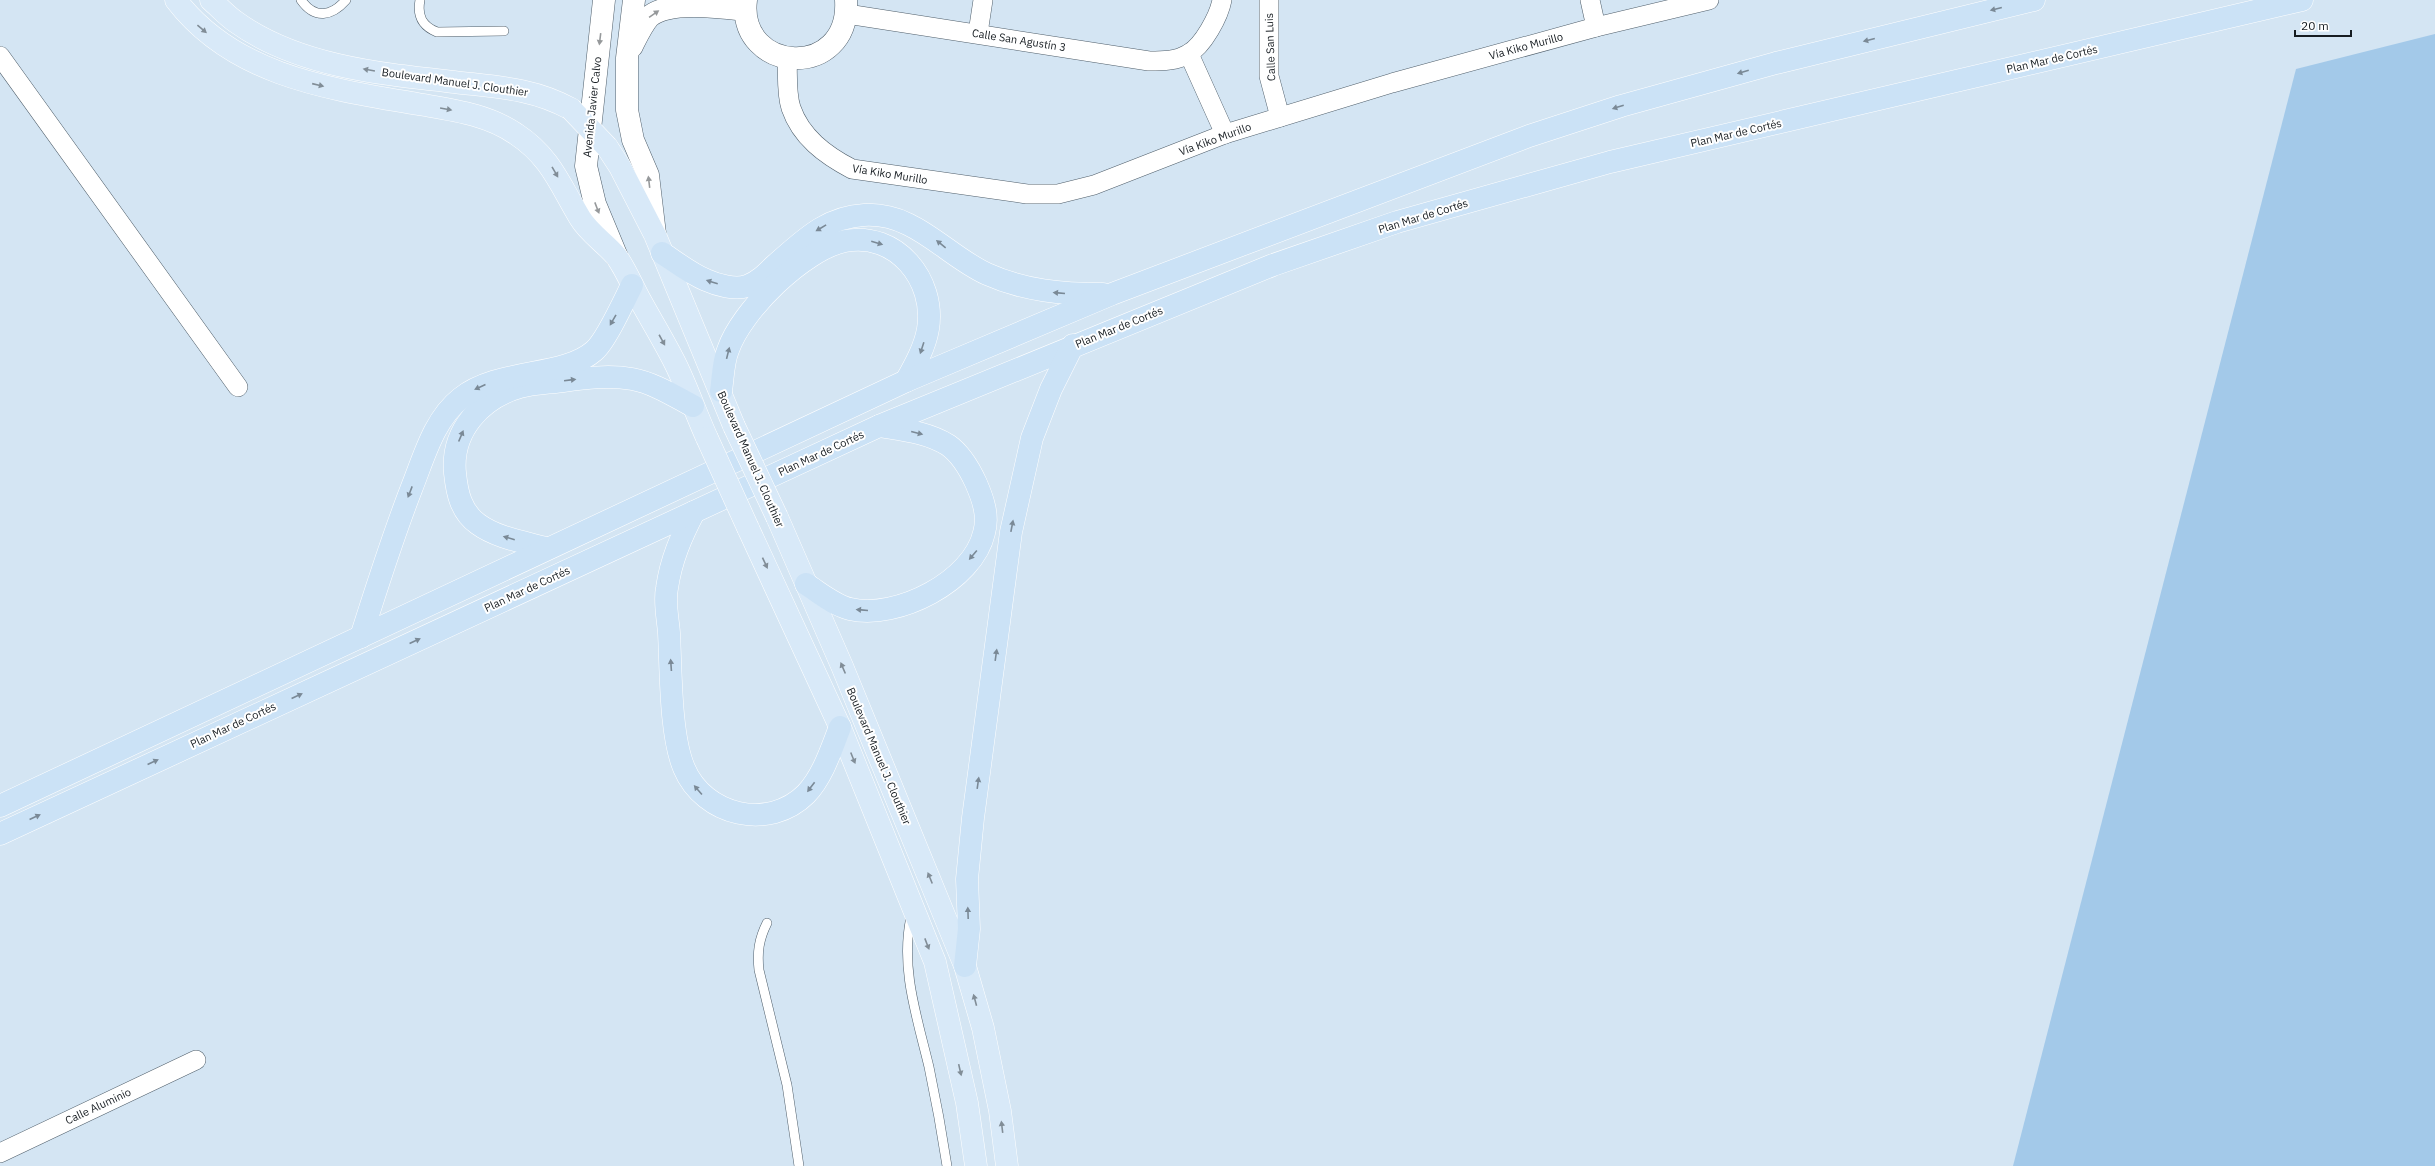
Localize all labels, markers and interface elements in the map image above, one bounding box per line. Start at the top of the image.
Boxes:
one-way arrow [1990,7,2002,13]
one-way arrow [649,10,660,18]
scale bar [2295,12,2351,38]
street label: Calle San Luis [1262,13,1278,81]
text: 20 m [2301,18,2329,33]
one-way arrow [197,24,208,33]
street label: Calle San Agustín 3 [971,26,1067,54]
street label: Vía Kiko Murillo [1487,29,1565,63]
one-way arrow [597,33,603,45]
one-way arrow [1863,37,1875,43]
street label: Plan Mar de Cortés [2005,42,2099,76]
street label: Avenida Javier Calvo [580,56,604,158]
street label: Boulevard Manuel J. Clouthier [381,65,529,99]
one-way arrow [363,67,375,73]
one-way arrow [1737,69,1749,75]
one-way arrow [312,82,324,88]
one-way arrow [1612,104,1624,110]
one-way arrow [440,106,452,112]
street label: Plan Mar de Cortés [1689,116,1783,150]
street label: Vía Kiko Murillo [1177,119,1253,159]
street label: Vía Kiko Murillo [851,161,929,187]
one-way arrow [551,166,558,178]
one-way arrow [646,176,652,189]
street label: Plan Mar de Cortés [1376,196,1470,236]
one-way arrow [594,203,600,215]
one-way arrow [815,224,826,231]
one-way arrow [936,239,946,248]
one-way arrow [871,241,883,247]
one-way arrow [706,279,718,285]
one-way arrow [1053,290,1065,297]
street label: Plan Mar de Cortés [1073,303,1165,351]
one-way arrow [610,314,617,326]
one-way arrow [659,334,665,346]
one-way arrow [918,343,924,355]
one-way arrow [725,347,731,359]
one-way arrow [564,377,576,383]
one-way arrow [474,384,485,390]
street label: Boulevard Manuel J. Clouthier [715,389,787,529]
street label: Plan Mar de Cortés [776,427,866,479]
one-way arrow [458,429,464,441]
one-way arrow [911,430,923,436]
one-way arrow [407,487,413,499]
one-way arrow [1010,520,1016,532]
one-way arrow [502,535,514,541]
one-way arrow [969,550,978,560]
one-way arrow [762,558,768,569]
street label: Plan Mar de Cortés [482,563,572,615]
one-way arrow [856,607,868,613]
one-way arrow [409,638,420,644]
one-way arrow [993,649,999,661]
one-way arrow [667,659,674,671]
one-way arrow [839,661,845,673]
street label: Boulevard Manuel J. Clouthier [844,685,914,827]
one-way arrow [291,693,302,699]
street label: Plan Mar de Cortés [188,699,278,751]
one-way arrow [850,753,856,764]
one-way arrow [148,759,159,765]
one-way arrow [975,777,981,790]
one-way arrow [807,782,816,793]
one-way arrow [694,784,703,795]
one-way arrow [30,814,41,820]
one-way arrow [927,872,933,884]
one-way arrow [965,907,972,919]
one-way arrow [925,938,931,950]
one-way arrow [972,994,978,1006]
one-way arrow [957,1063,963,1076]
street label: Calle Aluminio [63,1085,133,1127]
one-way arrow [999,1121,1005,1133]

